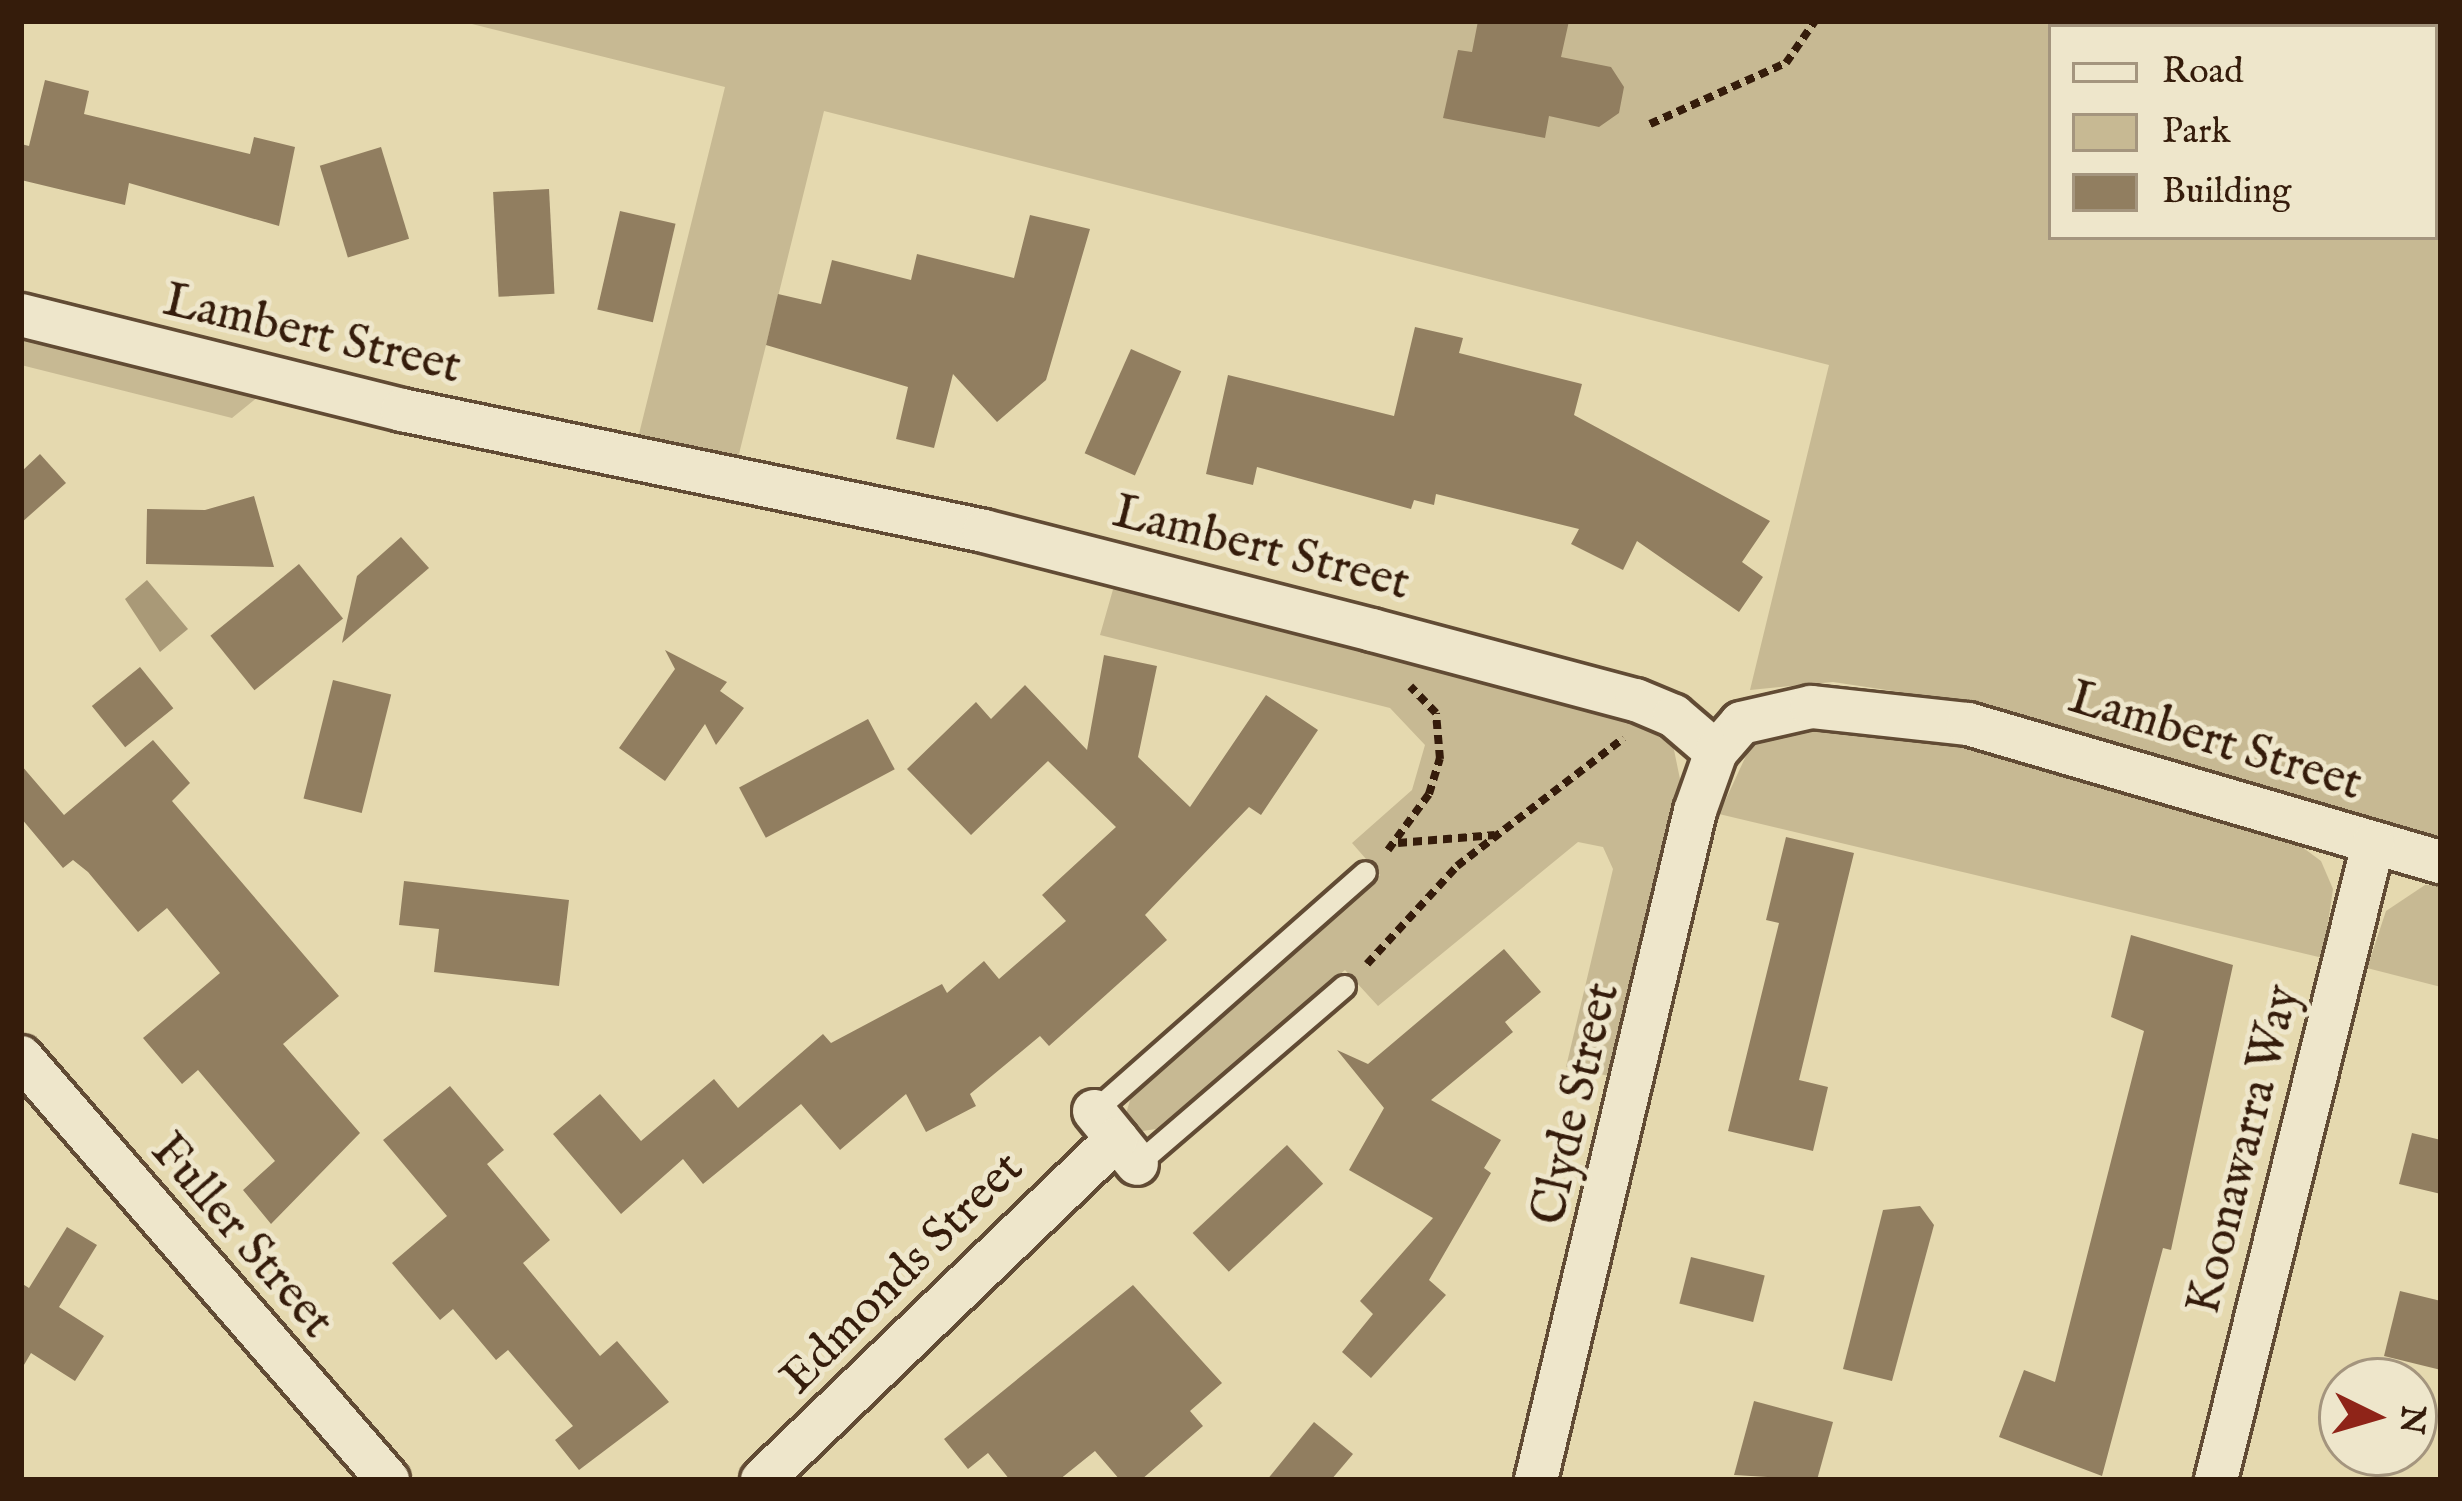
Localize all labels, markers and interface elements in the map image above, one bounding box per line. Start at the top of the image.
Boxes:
legend [2048,24,2438,240]
text: Road [2162,49,2243,95]
text: Park [2162,109,2230,155]
text: Building [2162,169,2291,215]
street label: Lambert Street [158,273,466,397]
street label: Lambert Street [1107,484,1415,614]
street label: Lambert Street [2062,670,2368,814]
street label: Clyde Street [1521,977,1633,1231]
street label: Koonawarra Way [2176,979,2314,1321]
street label: Fuller Street [137,1124,345,1350]
street label: Edmonds Street [770,1141,1036,1407]
north arrow [2318,1357,2438,1477]
text: N [2389,1404,2433,1436]

